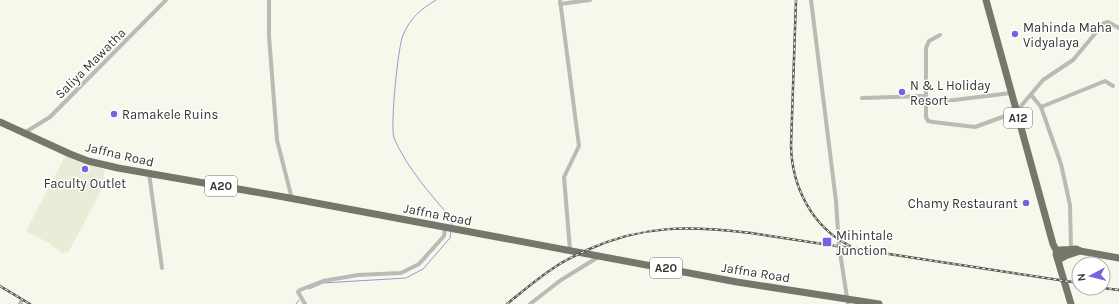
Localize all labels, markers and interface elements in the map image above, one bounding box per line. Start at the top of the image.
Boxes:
place label: Mahinda Maha Vidyalaya [1023,20,1112,50]
street label: Saliya Mawatha [52,25,129,102]
marker: Mahinda Maha Vidyalaya [1010,29,1020,39]
place label: N & L Holiday Resort [910,78,990,108]
marker: N & L Holiday Resort [897,87,907,97]
place label: Ramakele Ruins [122,107,218,122]
road number: A12 [1004,108,1032,128]
marker: Ramakele Ruins [109,109,119,119]
street label: Jaffna Road [84,139,155,170]
marker: Faculty Outlet [80,164,90,174]
place label: Faculty Outlet [44,176,126,191]
road number: A20 [205,176,237,196]
place label: Chamy Restaurant [908,196,1018,211]
marker: Chamy Restaurant [1021,198,1031,208]
street label: Jaffna Road [402,201,473,228]
place label: Mihintale Junction [836,228,893,258]
marker: Mihintale Junction [821,236,833,248]
north arrow [1071,256,1111,296]
road number: A20 [650,258,682,278]
street label: Jaffna Road [721,260,791,285]
text: N [1075,272,1089,282]

